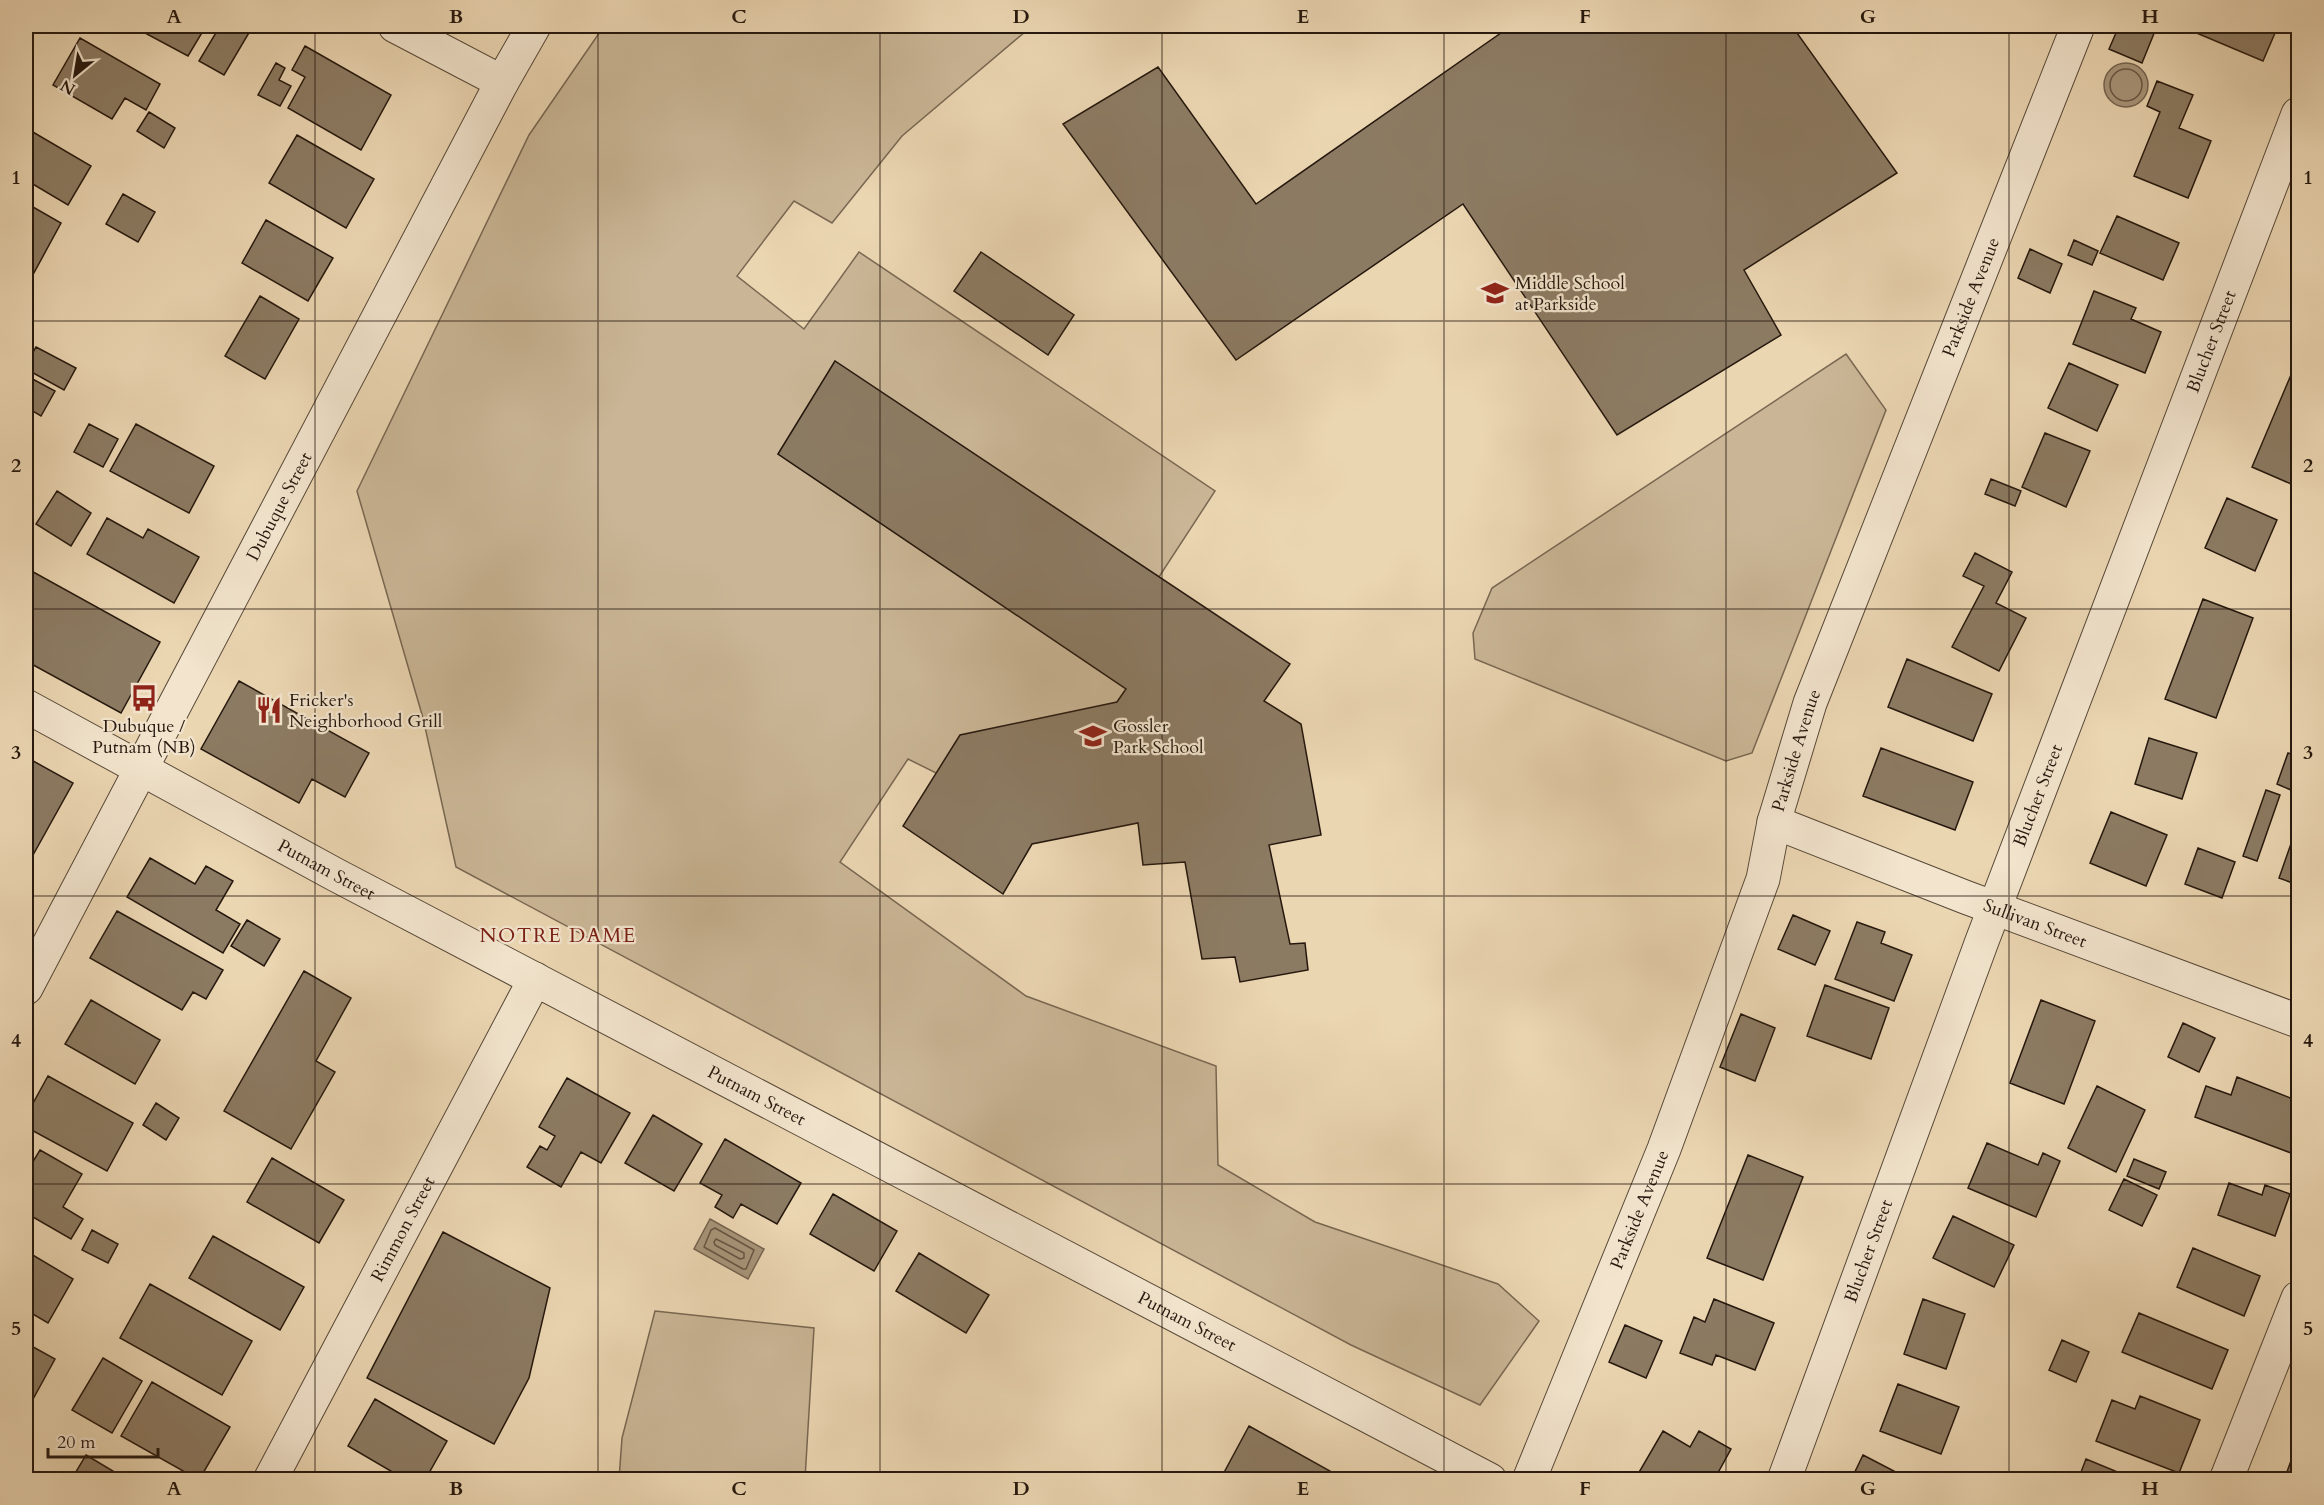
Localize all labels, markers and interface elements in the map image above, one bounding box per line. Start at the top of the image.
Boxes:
text: A [166,3,182,30]
text: B [449,3,463,30]
text: C [731,3,747,30]
text: D [1012,3,1030,30]
text: E [1297,3,1309,30]
text: F [1579,3,1591,30]
text: G [1860,3,1876,30]
text: H [2141,3,2159,30]
north arrow [45,45,105,105]
text: N [56,74,80,100]
text: 1 [11,164,21,191]
text: 1 [2303,164,2313,191]
street label: Parkside Avenue [1936,234,2006,361]
place label: Middle School at Parkside [1515,271,1625,317]
school or university icon: Middle School at Parkside [1480,278,1510,308]
street label: Blucher Street [2181,287,2243,396]
street label: Dubuque Street [240,447,319,566]
text: 2 [11,452,21,479]
text: 2 [2303,452,2313,479]
bus stop icon: Dubuque / Putnam (NB) [129,683,159,713]
street label: Parkside Avenue [1766,686,1827,815]
place label: Fricker's Neighborhood Grill [289,688,443,734]
restaurant icon: Fricker's Neighborhood Grill [254,695,284,725]
place label: Dubuque / Putnam (NB) [92,714,196,760]
place label: Gossler Park School [1113,714,1204,760]
school or university icon: Gossler Park School [1078,721,1108,751]
text: 3 [11,739,21,766]
text: 3 [2303,739,2313,766]
street label: Blucher Street [2007,741,2069,850]
street label: Putnam Street [273,833,380,907]
street label: Sullivan Street [1980,893,2090,954]
district label: NOTRE DAME [479,922,637,949]
text: 4 [11,1027,21,1054]
text: 4 [2303,1027,2313,1054]
street label: Putnam Street [703,1060,810,1132]
street label: Parkside Avenue [1604,1146,1675,1273]
street label: Rimmon Street [365,1172,442,1286]
street label: Blucher Street [1838,1196,1899,1306]
street label: Putnam Street [1133,1286,1241,1358]
text: 5 [11,1315,21,1342]
text: 5 [2303,1315,2313,1342]
scale bar [48,1421,158,1459]
text: 20 m [57,1430,96,1455]
text: A [166,1475,182,1502]
text: B [449,1475,463,1502]
text: C [731,1475,747,1502]
text: D [1012,1475,1030,1502]
text: E [1297,1475,1309,1502]
text: F [1579,1475,1591,1502]
text: G [1860,1475,1876,1502]
text: H [2141,1475,2159,1502]

